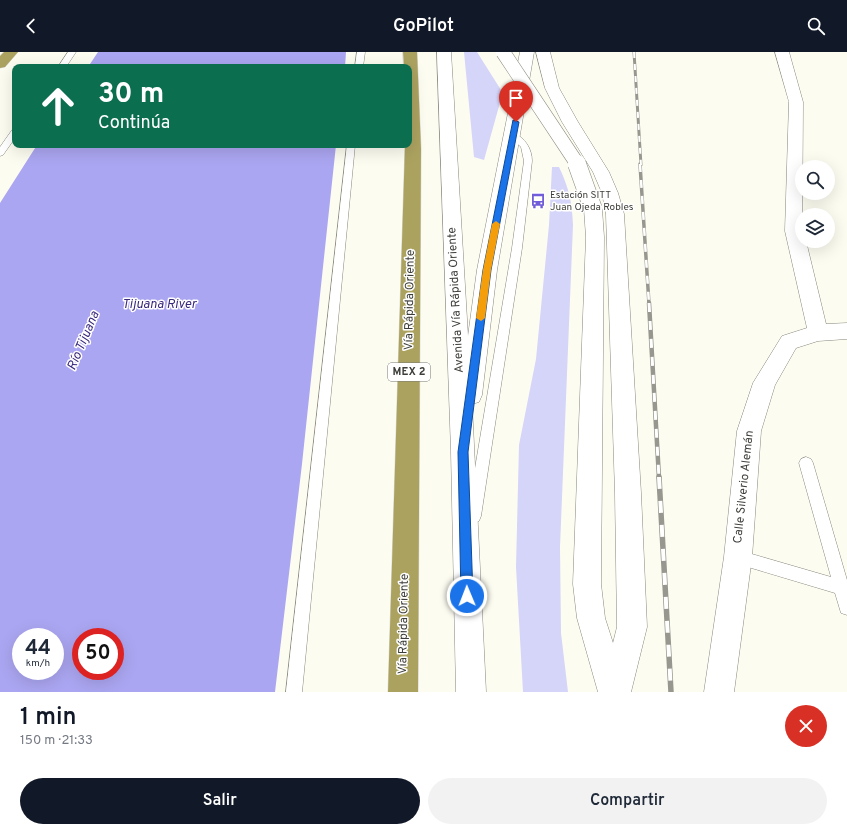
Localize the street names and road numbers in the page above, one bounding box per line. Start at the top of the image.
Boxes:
street label: Avenida Vía Rápida Oriente [444,227,468,373]
street label: Vía Rápida Oriente [401,250,419,350]
road number: MEX 2 [388,363,430,381]
street label: Calle Silverio Alemán [730,430,758,544]
street label: Vía Rápida Oriente [395,574,413,674]

